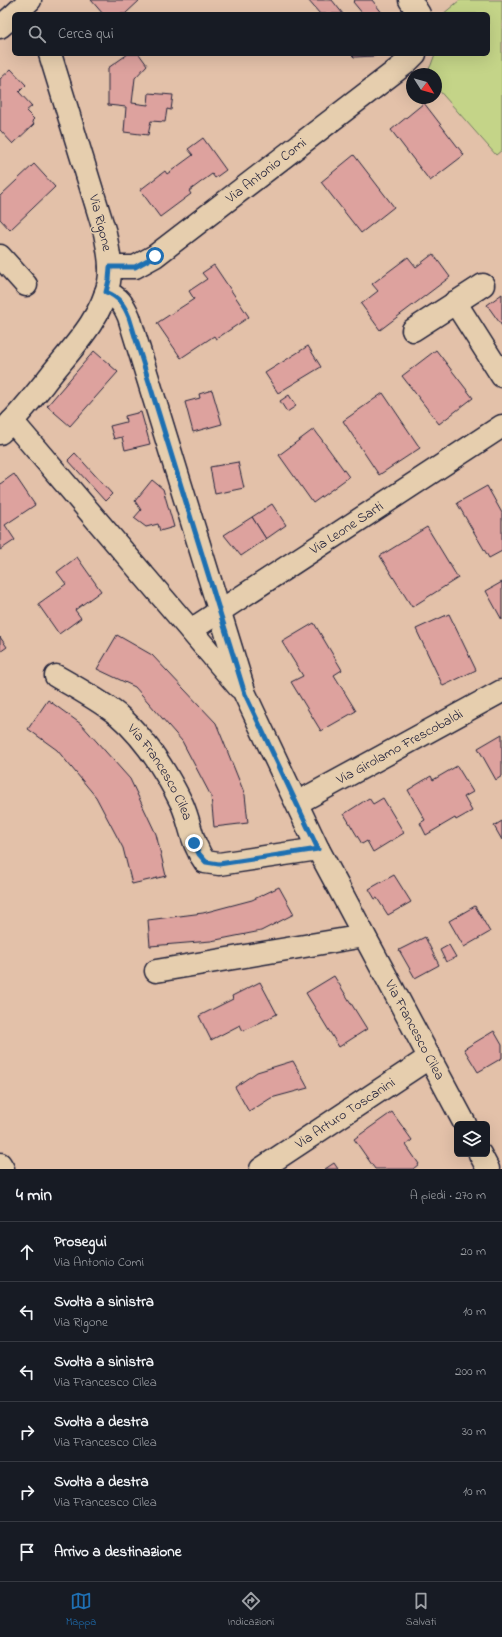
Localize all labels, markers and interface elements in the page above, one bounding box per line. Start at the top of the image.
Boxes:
search box [12,12,490,56]
icon: search [26,23,48,45]
text: Cerca qui [58,23,114,45]
north arrow [406,68,442,104]
street label: Via Antonio Comi [220,133,311,209]
street label: Via Rigone [82,191,117,255]
route start [146,247,164,265]
street label: Via Leone Sarti [305,496,388,560]
street label: Via Girolamo Frescobaldi [332,704,467,791]
street label: Via Francesco Cilea [122,718,198,823]
route end [185,834,203,852]
street label: Via Francesco Cilea [379,975,450,1084]
street label: Via Arturo Toscanini [290,1072,399,1155]
map controls [454,1121,490,1157]
button: layers [454,1121,490,1157]
text: 4 min [16,1183,52,1208]
text: A piedi · 270 m [410,1186,486,1205]
text: Prosegui [54,1231,107,1253]
icon: ahead [16,1241,38,1263]
text: 20 m [461,1242,486,1261]
text: Via Antonio Comi [54,1253,144,1272]
text: Svolta a sinistra [54,1291,154,1313]
icon: left [16,1301,38,1323]
text: 10 m [463,1302,486,1321]
text: Via Rigone [54,1313,108,1332]
text: Svolta a sinistra [54,1351,154,1373]
icon: left [16,1361,38,1383]
text: 200 m [455,1362,486,1381]
text: Via Francesco Cilea [54,1373,157,1392]
text: Svolta a destra [54,1411,149,1433]
icon: right [16,1421,38,1443]
text: 30 m [462,1422,486,1441]
text: Via Francesco Cilea [54,1433,157,1452]
text: Svolta a destra [54,1471,149,1493]
icon: right [16,1481,38,1503]
text: 10 m [463,1482,486,1501]
text: Via Francesco Cilea [54,1493,157,1512]
icon: arrive [16,1541,38,1563]
text: Arrivo a destinazione [54,1541,181,1563]
tab: Mappa [66,1590,96,1630]
tab: Indicazioni [228,1590,274,1630]
tab: Salvati [406,1590,436,1630]

